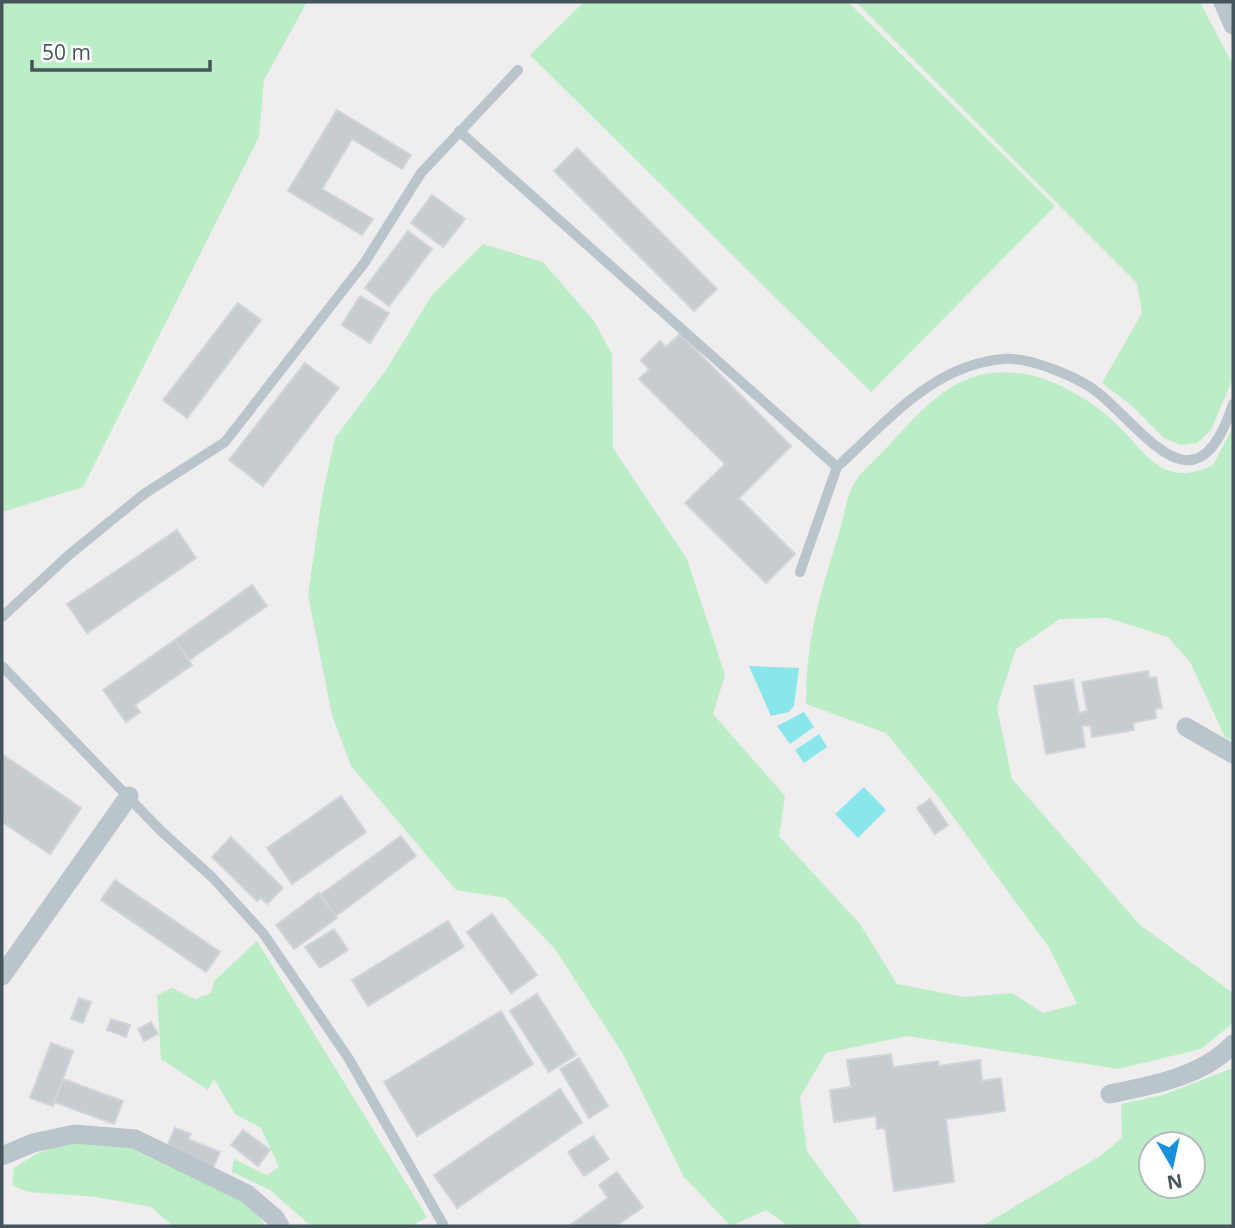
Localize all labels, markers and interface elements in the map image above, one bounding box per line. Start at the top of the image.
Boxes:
scale bar [32,28,210,72]
text: 50 m [42,38,91,66]
north arrow [1137,1130,1207,1200]
text: N [1165,1168,1184,1196]

